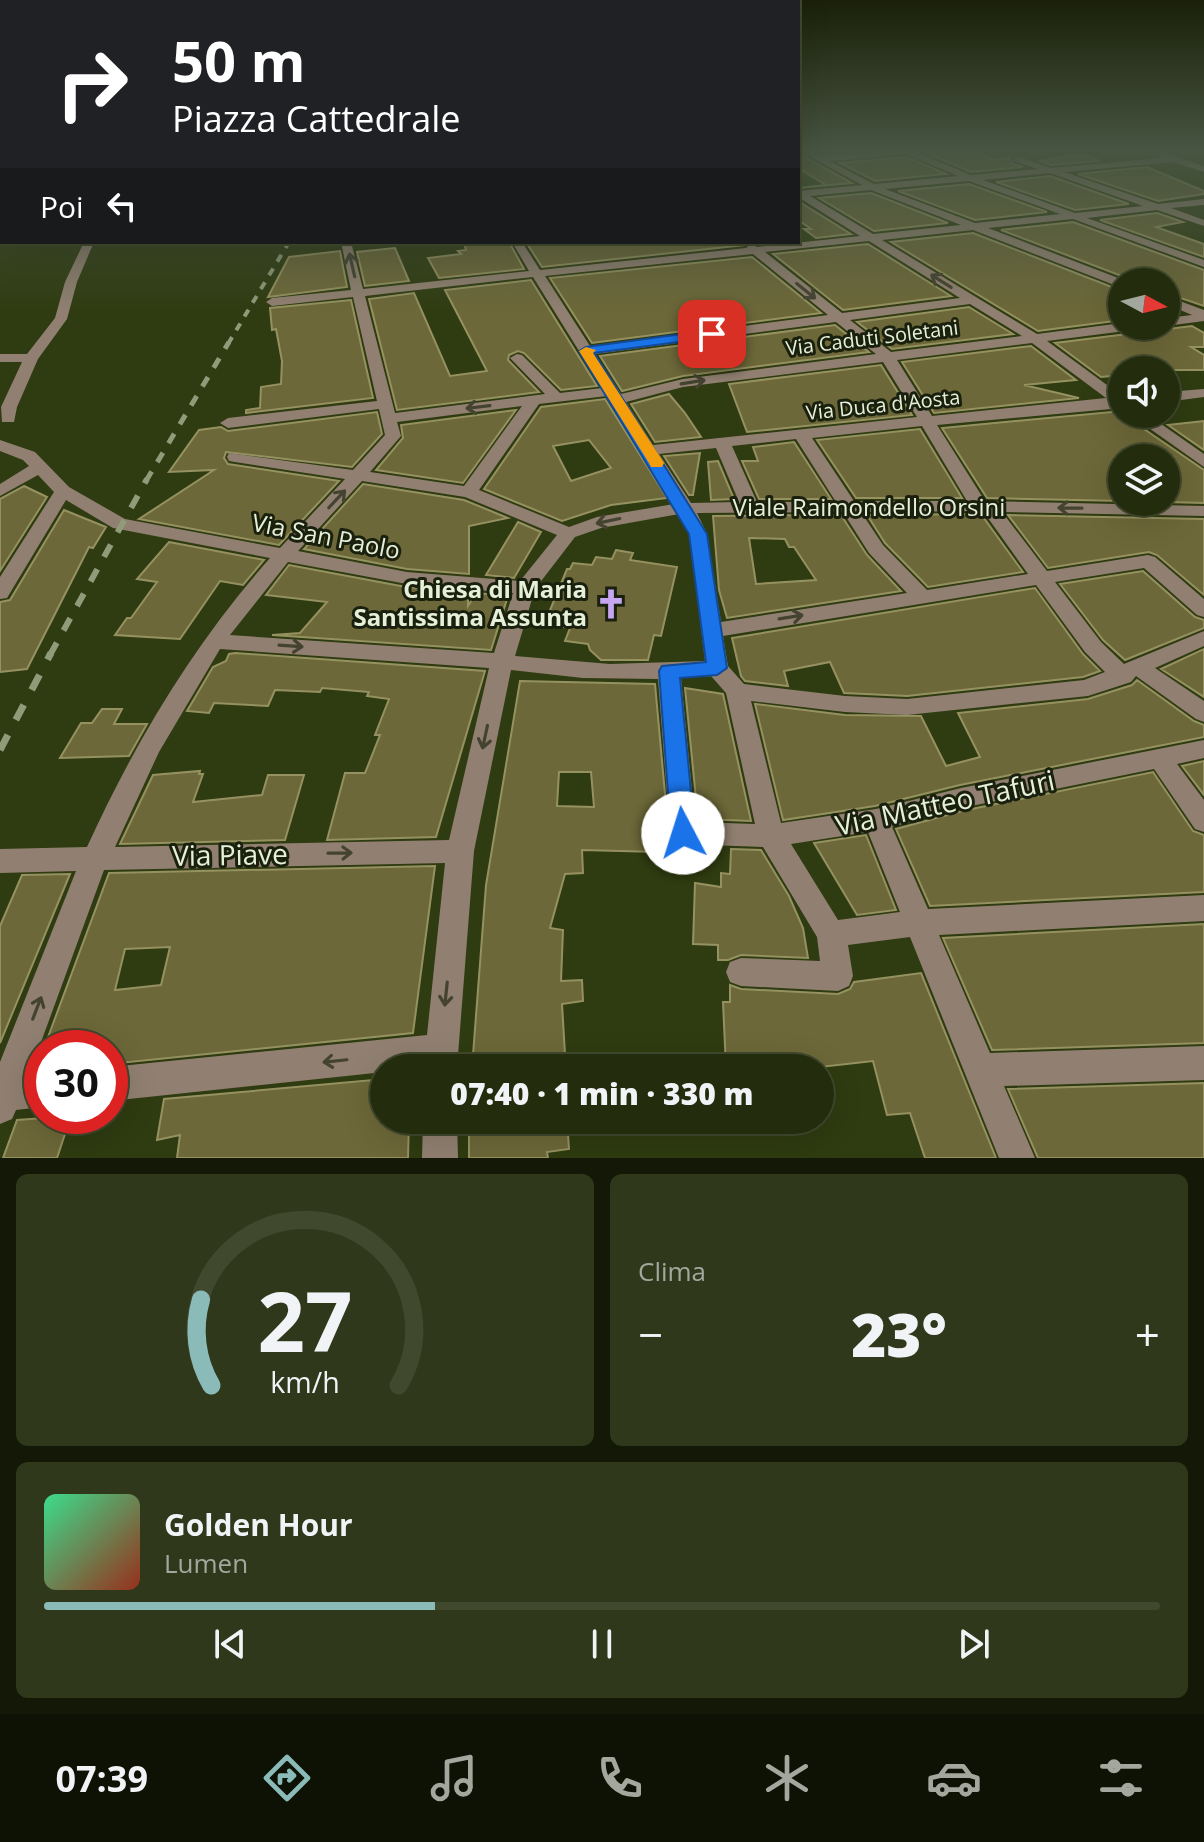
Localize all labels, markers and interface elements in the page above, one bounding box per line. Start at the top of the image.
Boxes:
text: 50 m [172,22,306,98]
icon: right [40,32,144,136]
text: Piazza Cattedrale [172,94,460,143]
icon: left [100,184,144,228]
text: Poi [40,186,84,227]
one-way arrow [344,253,359,278]
north arrow [1108,268,1180,340]
map controls [1108,268,1180,516]
one-way arrow [930,273,953,289]
one-way arrow [795,282,816,299]
pin [678,300,746,368]
icon: arrive [690,312,734,356]
street label: Via Caduti Soletani [784,314,960,361]
button: sound [1108,356,1180,428]
one-way arrow [679,374,705,389]
street label: Via Duca d'Aosta [804,383,961,426]
one-way arrow [465,399,492,414]
button: layers [1108,444,1180,516]
one-way arrow [328,489,346,509]
street label: Viale Raimondello Orsini [733,490,1005,523]
one-way arrow [1057,501,1084,516]
street label: Via San Paolo [249,505,403,566]
one-way arrow [596,514,621,529]
place label: Chiesa di Maria Santissima Assunta [353,572,587,633]
church icon: Chiesa di Maria Santissima Assunta [594,587,628,621]
one-way arrow [777,608,803,623]
one-way arrow [277,639,304,654]
one-way arrow [477,724,492,750]
street label: Via Matteo Tafuri [832,760,1058,844]
position arrow [641,791,725,875]
street label: Via Piave [172,834,288,874]
one-way arrow [326,845,353,861]
one-way arrow [438,980,453,1007]
one-way arrow [31,996,45,1021]
speed limit sign: 30 [24,1030,128,1134]
one-way arrow [322,1053,349,1068]
text: 07:40 · 1 min · 330 m [450,1073,754,1114]
text: Clima [638,1253,706,1289]
text: 27 [257,1263,353,1376]
text: 23° [851,1293,947,1375]
text: − [638,1304,663,1364]
text: + [1135,1304,1160,1364]
text: km/h [270,1362,340,1401]
text: Golden Hour [164,1504,353,1545]
text: Lumen [164,1545,248,1581]
icon: previous [208,1622,252,1666]
icon: pause [580,1622,624,1666]
icon: next [952,1622,996,1666]
icon: directions [259,1750,315,1806]
icon: music [426,1750,482,1806]
icon: phone [592,1750,648,1806]
icon: climate [759,1750,815,1806]
icon: car [926,1750,982,1806]
icon: filters [1093,1750,1149,1806]
text: 07:39 [55,1754,148,1803]

